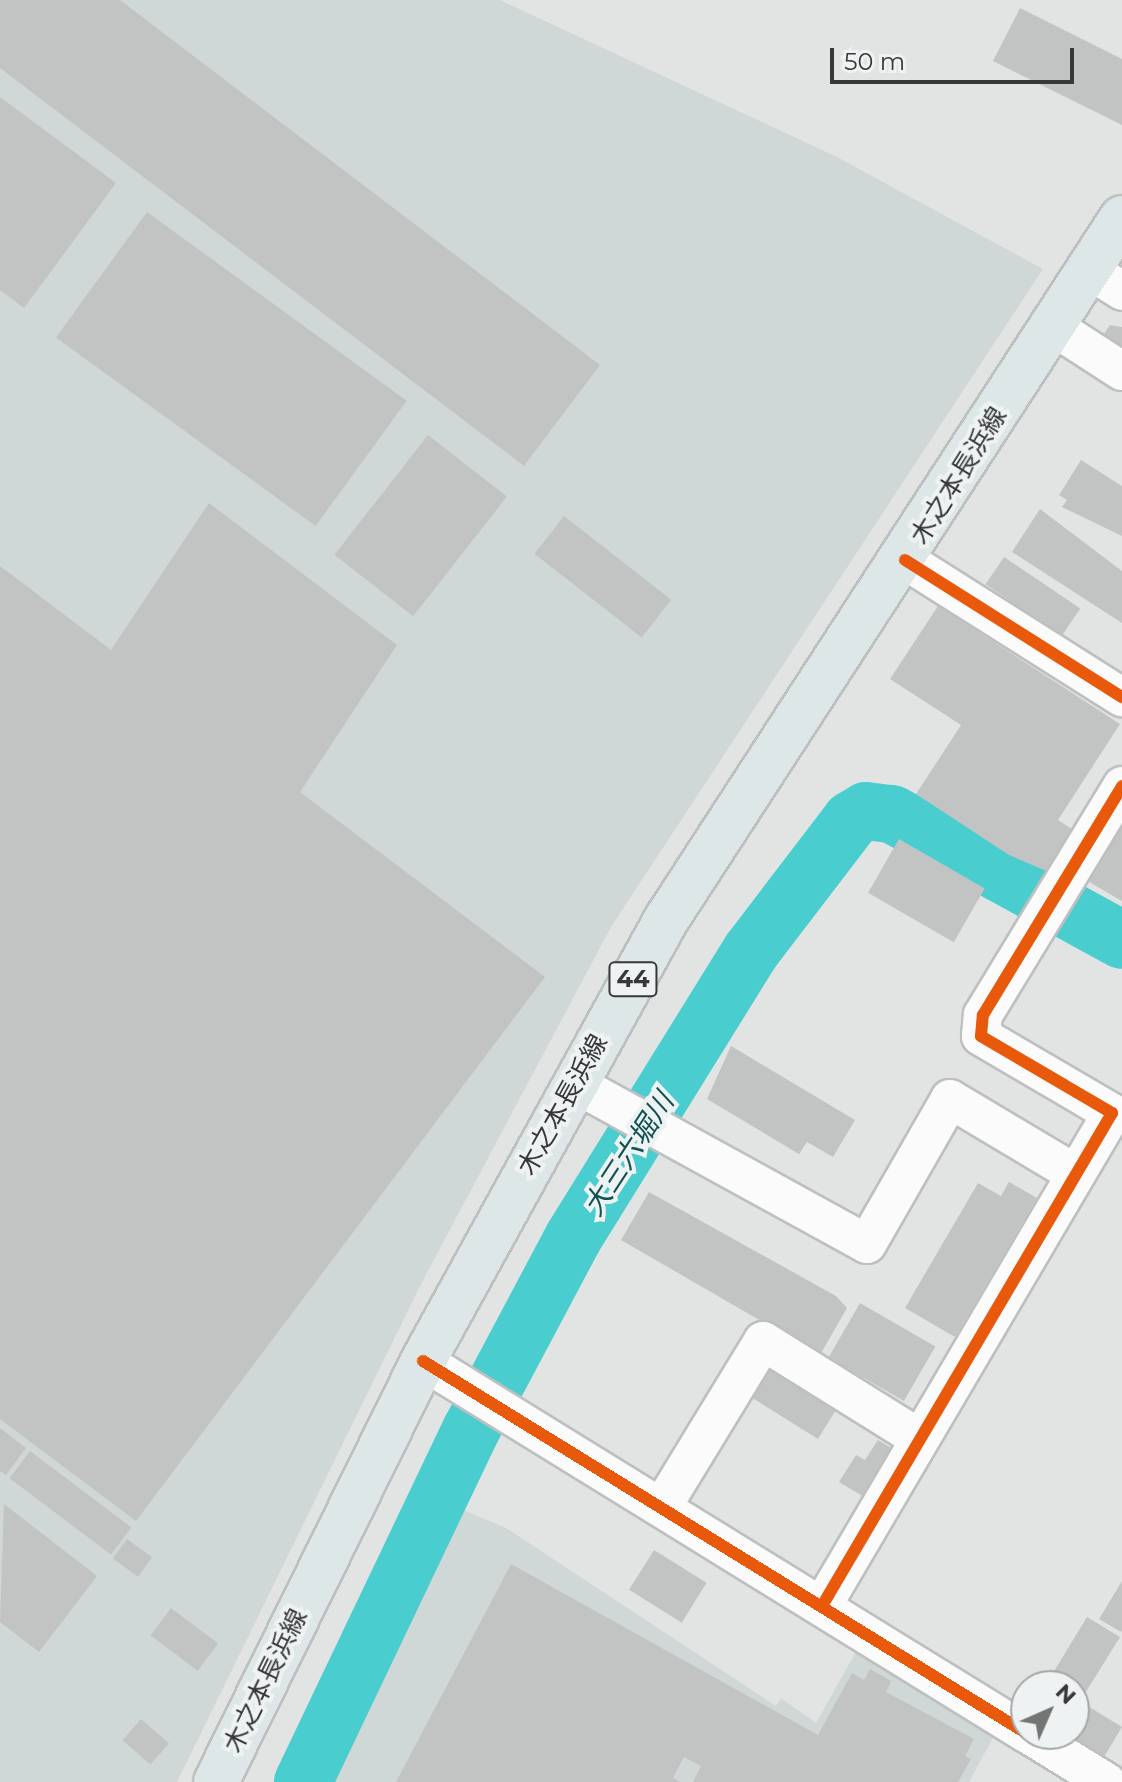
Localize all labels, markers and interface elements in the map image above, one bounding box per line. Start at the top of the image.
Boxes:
scale bar [834,32,1078,82]
text: 50 m [844,47,905,76]
street label: 木之本長浜線 [904,402,1014,550]
road number: 44 [607,959,659,999]
street label: 木之本長浜線 [512,1029,614,1181]
water label: 大三六堀川 [576,1086,680,1222]
street label: 木之本長浜線 [218,1604,314,1758]
north arrow [1010,1670,1090,1750]
text: N [1050,1678,1082,1710]

